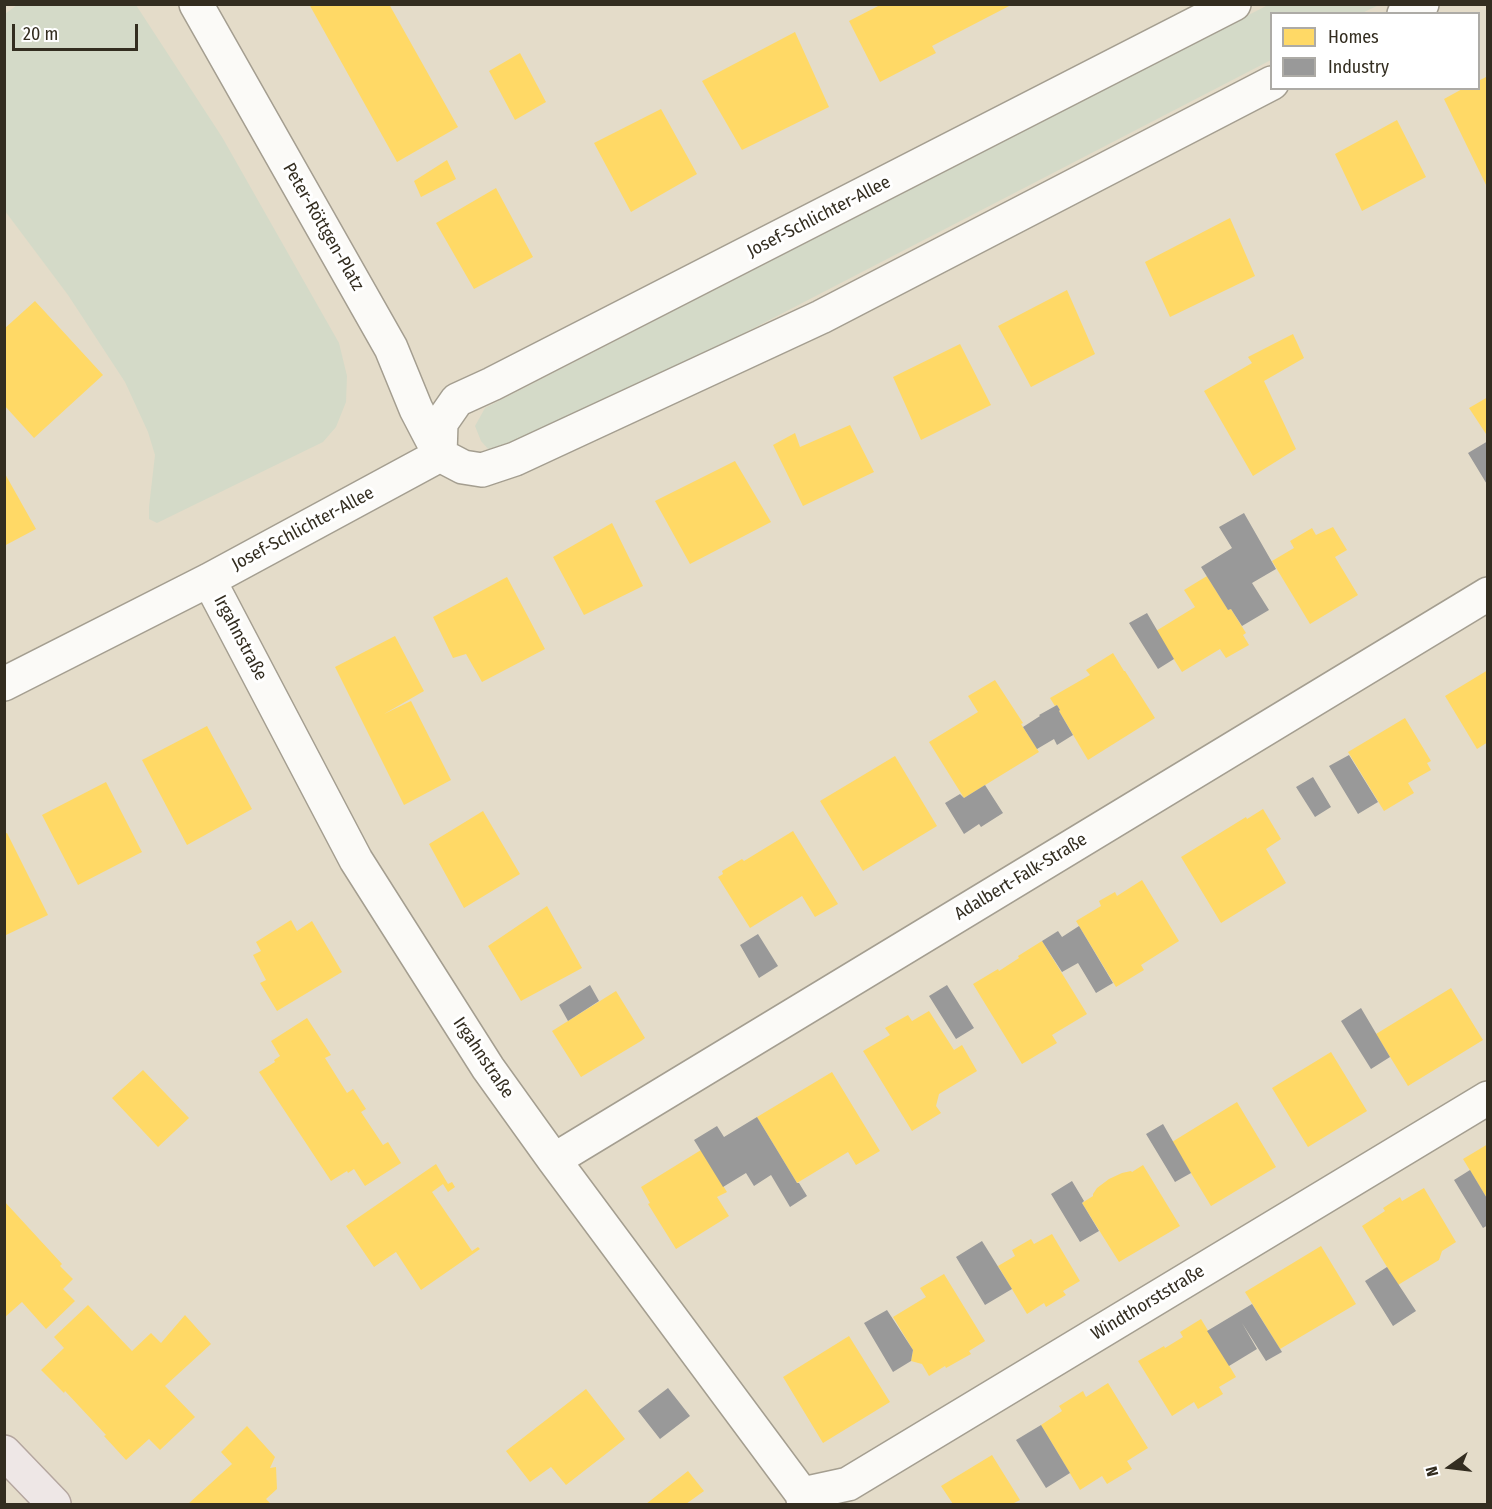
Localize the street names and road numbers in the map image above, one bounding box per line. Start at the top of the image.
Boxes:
street label: Peter-Röttgen-Platz [278,159,368,295]
street label: Josef-Schlichter-Allee [744,172,894,262]
street label: Josef-Schlichter-Allee [228,482,378,576]
street label: Irgahnstraße [209,592,271,684]
street label: Adalbert-Falk-Straße [951,829,1091,925]
street label: Irgahnstraße [448,1013,518,1103]
street label: Windthorststraße [1087,1261,1209,1345]

